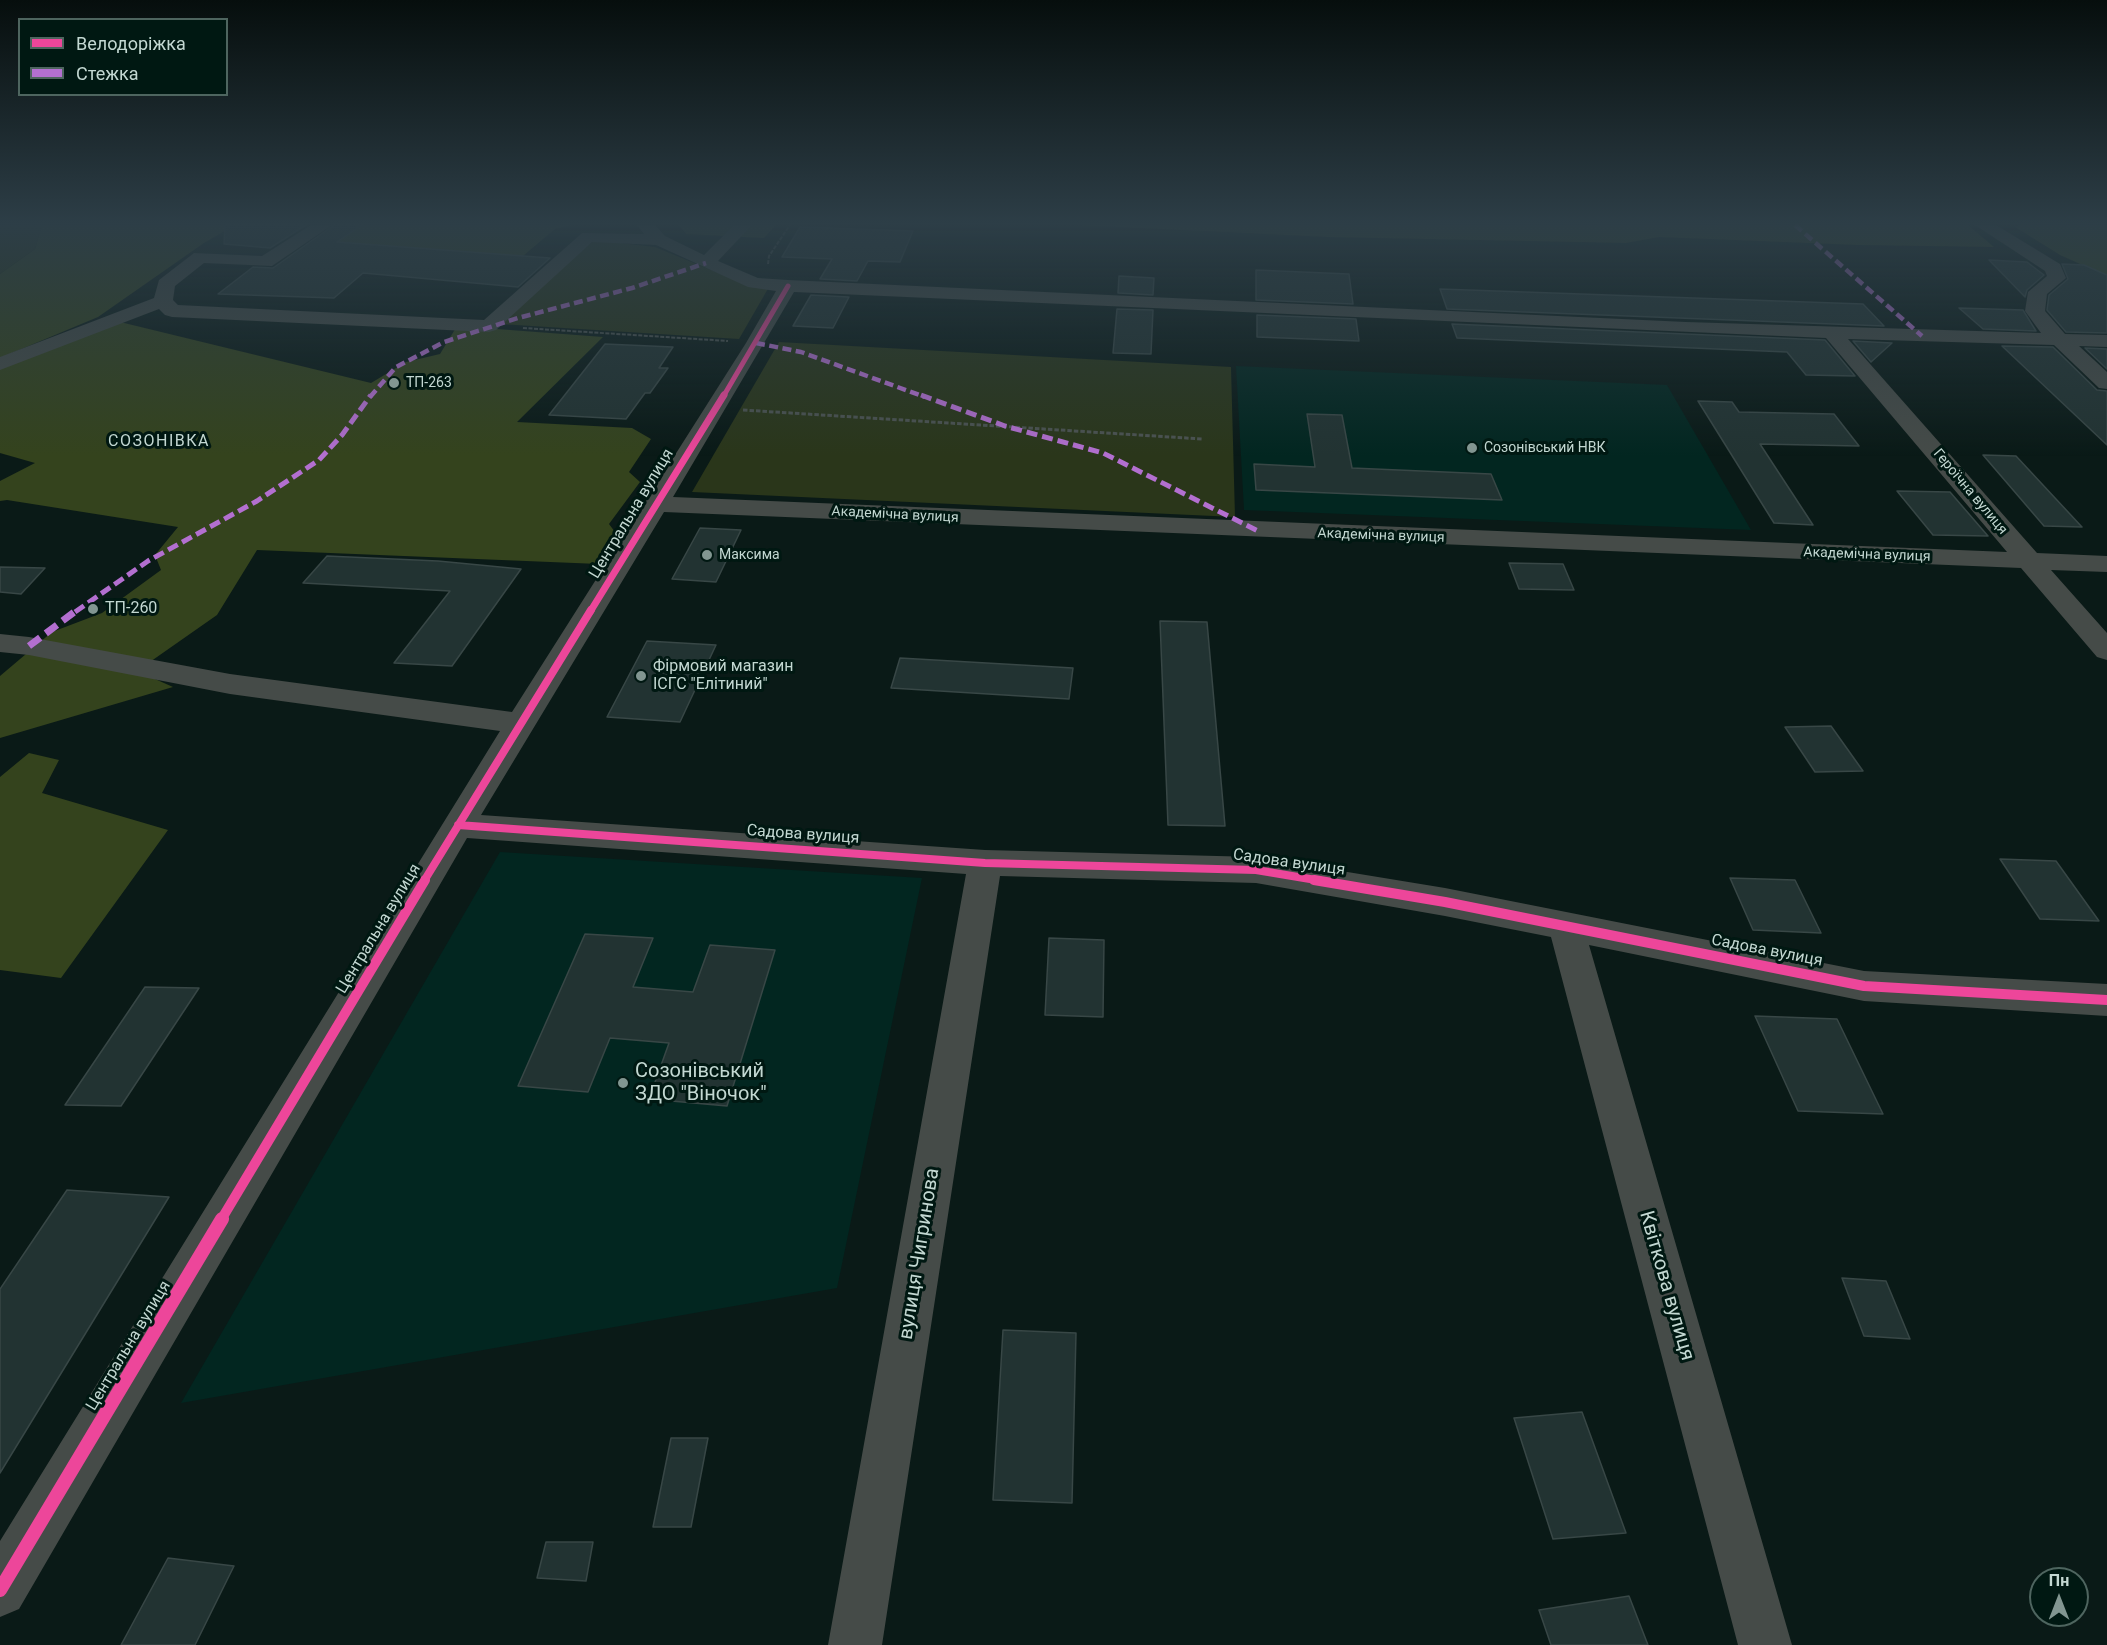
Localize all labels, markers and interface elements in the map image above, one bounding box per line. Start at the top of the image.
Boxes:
legend [18,18,228,96]
text: Велодоріжка [76,33,186,54]
text: Стежка [76,63,139,84]
place label: ТП-263 [406,375,452,391]
marker: ТП-263 [387,376,401,390]
district label: СОЗОНІВКА [108,432,210,452]
place label: Созонівський НВК [1484,440,1606,456]
marker: Созонівський НВК [1465,441,1479,455]
street label: Центральна вулиця [586,446,678,582]
street label: Героїчна вулиця [1929,446,2011,538]
street label: Академічна вулиця [831,503,959,527]
street label: Академічна вулиця [1317,525,1445,547]
street label: Академічна вулиця [1803,544,1931,566]
place label: Максима [719,547,780,563]
marker: Максима [700,548,714,562]
place label: ТП-260 [105,599,157,619]
marker: ТП-260 [86,602,100,616]
place label: Фірмовий магазин ІСГС "Елітиний" [653,657,793,695]
marker: Фірмовий магазин ІСГС "Елітиний" [634,669,648,683]
street label: Садова вулиця [746,821,860,849]
street label: Садова вулиця [1232,846,1346,880]
street label: Центральна вулиця [333,861,425,997]
street label: Садова вулиця [1710,931,1824,971]
place label: Созонівський ЗДО "Віночок" [635,1060,767,1107]
marker: Созонівський ЗДО "Віночок" [616,1076,630,1090]
street label: вулиця Чигринова [895,1167,945,1341]
street label: Квіткова вулиця [1633,1208,1699,1364]
street label: Центральна вулиця [83,1278,175,1414]
north arrow [2029,1567,2089,1627]
text: Пн [2049,1571,2069,1590]

